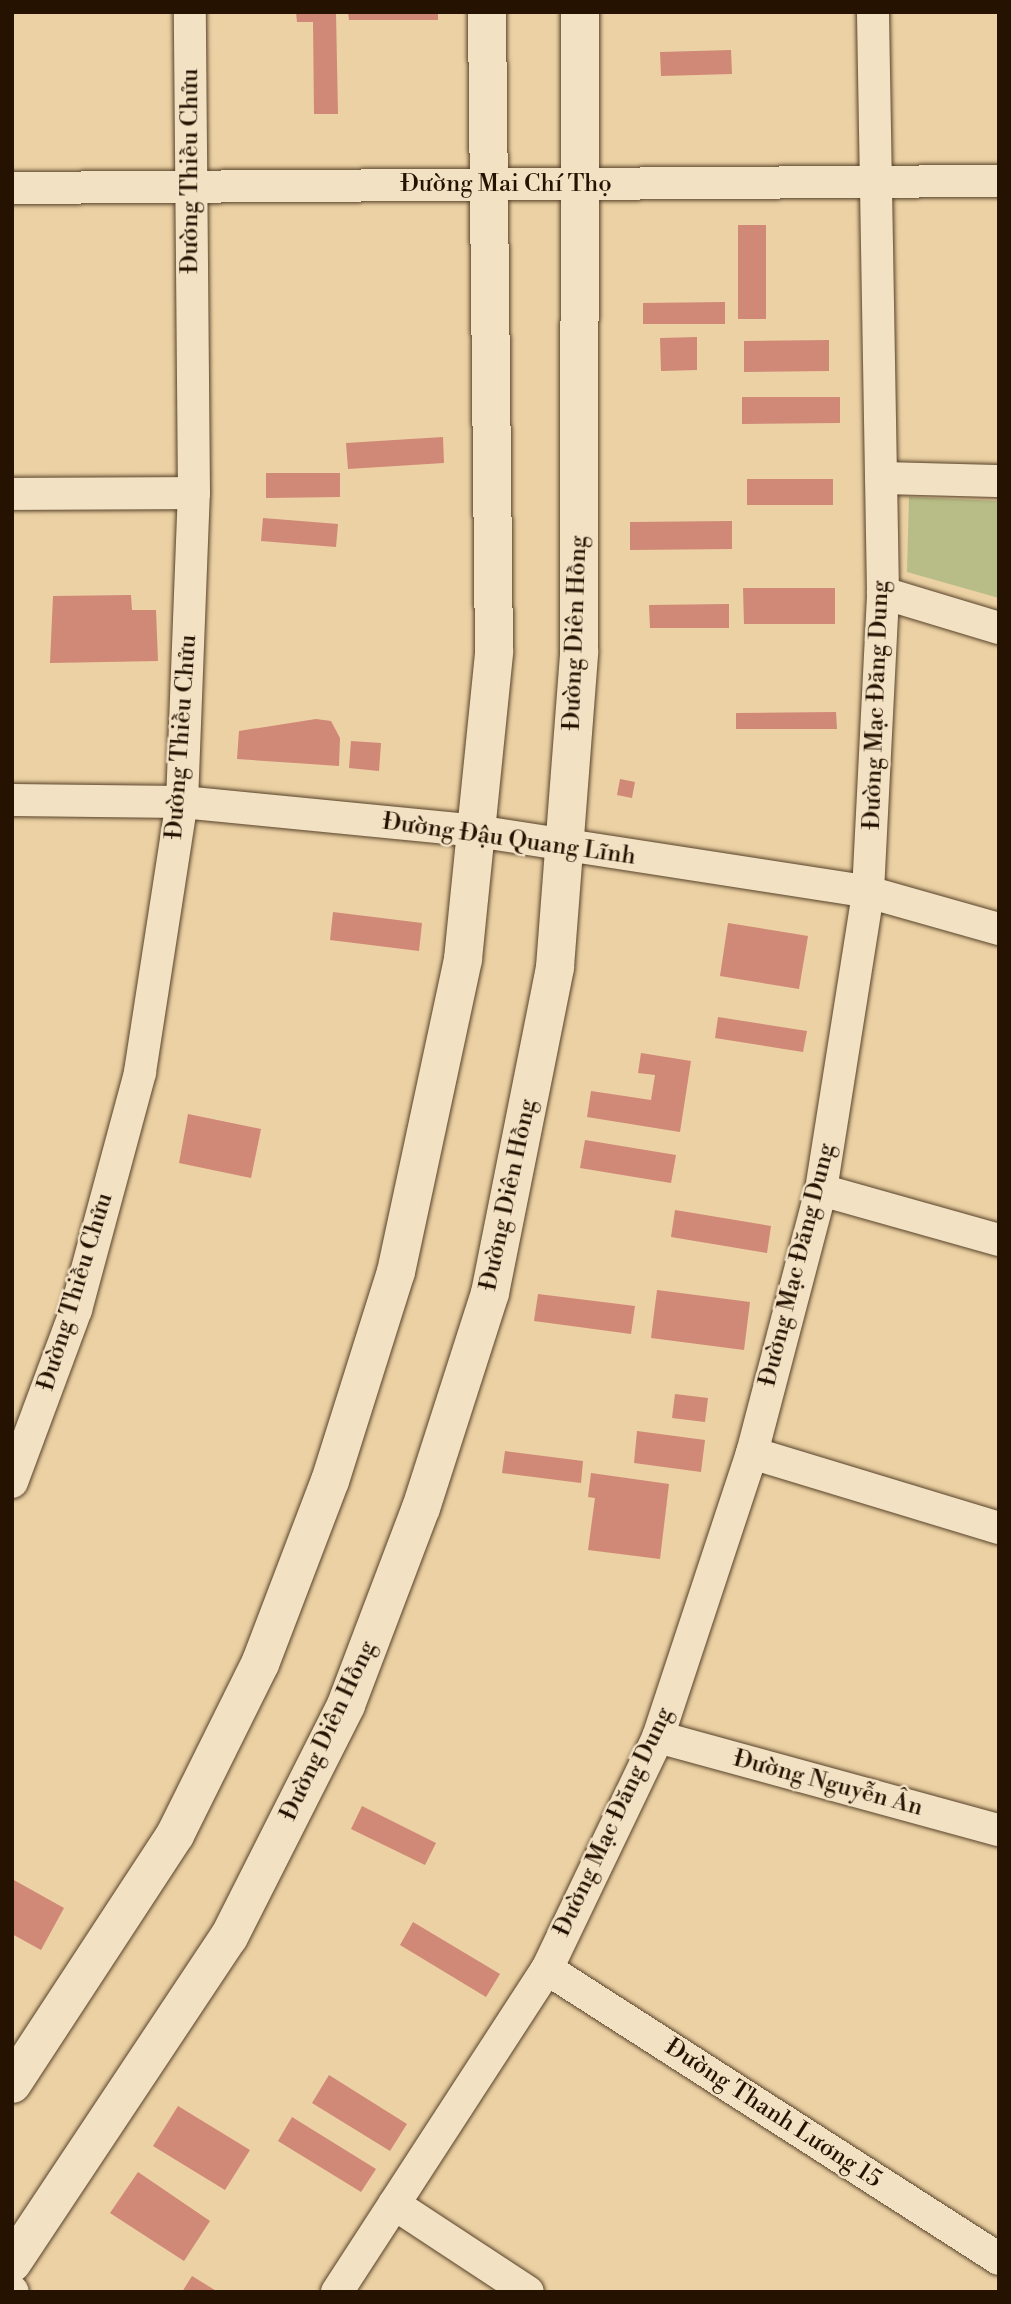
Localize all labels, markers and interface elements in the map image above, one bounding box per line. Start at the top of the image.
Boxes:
street label: Đường Thiều Chửu [177,68,205,274]
street label: Đường Mai Chí Thọ [400,171,612,199]
street label: Đường Diên Hồng [558,535,594,731]
street label: Đường Mạc Đăng Dung [858,580,896,830]
street label: Đường Thiều Chửu [160,634,204,840]
street label: Đường Đậu Quang Lĩnh [380,808,638,872]
street label: Đường Diên Hồng [475,1097,543,1293]
street label: Đường Mạc Đăng Dung [754,1140,842,1390]
street label: Đường Thiều Chửu [32,1190,120,1394]
street label: Đường Diên Hồng [275,1637,383,1825]
street label: Đường Mạc Đăng Dung [548,1703,680,1941]
street label: Đường Nguyễn Ân [730,1745,926,1823]
street label: Đường Thanh Lương 15 [659,2033,887,2195]

